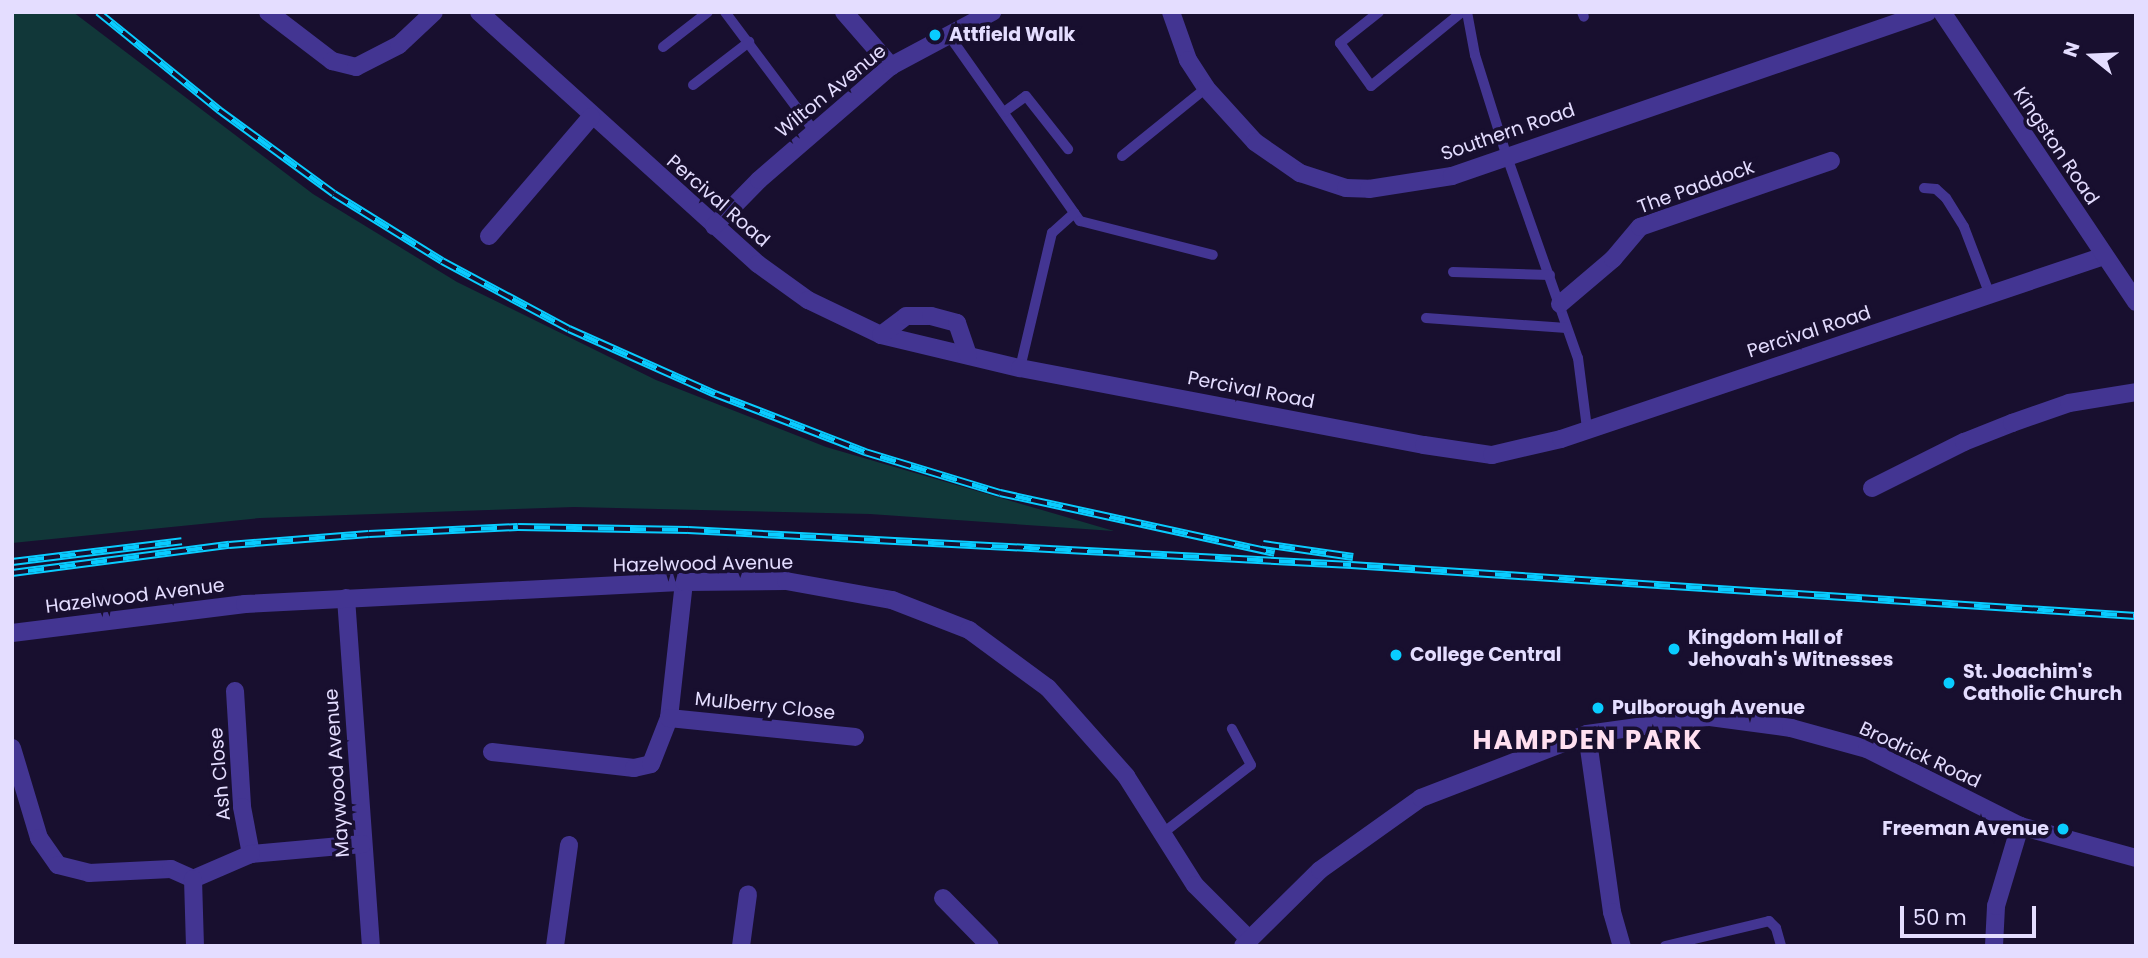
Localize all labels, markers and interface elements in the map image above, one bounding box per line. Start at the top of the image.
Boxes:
north arrow [2057,21,2127,91]
place label: Attfield Walk [949,24,1075,46]
marker: Attfield Walk [927,27,943,43]
text: N [2057,38,2087,60]
street label: Wilton Avenue [771,39,891,143]
street label: Kingston Road [2008,83,2104,209]
street label: Southern Road [1438,98,1578,166]
street label: Percival Road [662,150,774,252]
street label: The Paddock [1635,155,1757,219]
street label: Percival Road [1744,301,1874,363]
street label: Percival Road [1186,367,1316,413]
street label: Hazelwood Avenue [613,551,793,577]
street label: Hazelwood Avenue [44,574,226,618]
place label: Kingdom Hall of Jehovah's Witnesses [1688,627,1893,671]
marker: Kingdom Hall of Jehovah's Witnesses [1666,641,1682,657]
place label: College Central [1410,644,1561,666]
marker: College Central [1388,647,1404,663]
place label: St. Joachim's Catholic Church [1963,661,2122,705]
marker: St. Joachim's Catholic Church [1941,675,1957,691]
street label: Mulberry Close [694,687,836,725]
street label: Maywood Avenue [320,688,354,858]
place label: Pulborough Avenue [1612,697,1805,719]
marker: Pulborough Avenue [1590,700,1606,716]
street label: Brodrick Road [1856,717,1984,793]
district label: HAMPDEN PARK [1474,725,1702,757]
street label: Ash Close [205,727,235,821]
place label: Freeman Avenue [1882,818,2049,840]
marker: Freeman Avenue [2055,821,2071,837]
scale bar [1903,892,2039,936]
text: 50 m [1913,903,1967,932]

